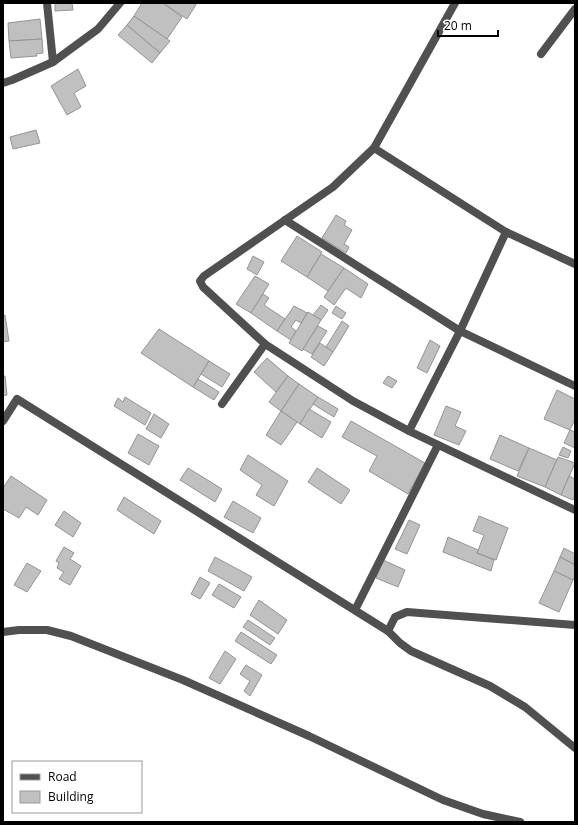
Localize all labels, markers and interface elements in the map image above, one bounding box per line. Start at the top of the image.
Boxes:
scale bar [438,12,498,38]
text: 20 m [444,17,472,34]
legend [12,761,142,813]
text: Road [48,768,77,785]
text: Building [48,788,94,805]

